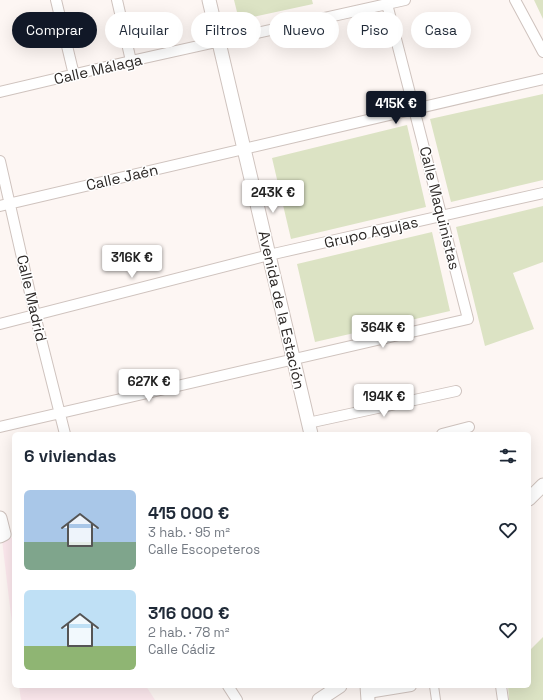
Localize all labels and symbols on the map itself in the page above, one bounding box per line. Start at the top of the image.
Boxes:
street label: Calle Málaga [52,50,144,88]
pin: 415K € [363,91,429,125]
street label: Calle Maquinistas [416,144,465,272]
street label: Calle Jaén [84,159,160,195]
pin: 243K € [240,180,306,214]
street label: Grupo Agujas [322,212,420,252]
street label: Avenida de la Estación [255,229,309,391]
pin: 316K € [99,245,165,279]
street label: Calle Madrid [13,253,51,343]
pin: 364K € [350,315,416,349]
pin: 627K € [116,369,182,403]
pin: 194K € [351,384,417,418]

